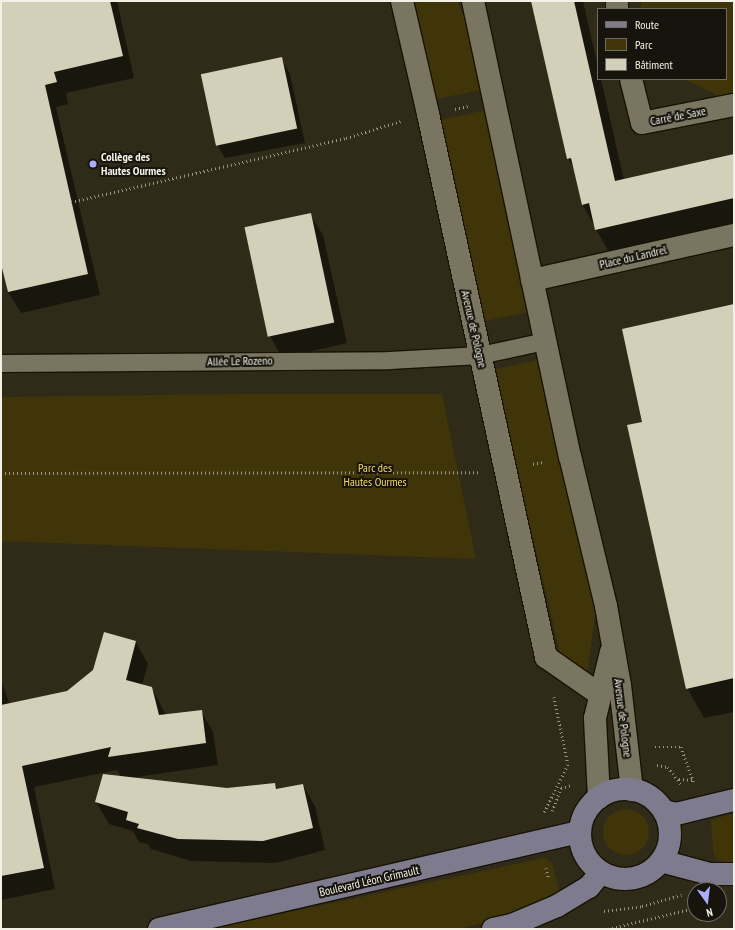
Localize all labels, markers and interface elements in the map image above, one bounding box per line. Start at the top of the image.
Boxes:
legend [597,8,727,80]
text: Route [635,17,659,32]
text: Parc [635,37,652,52]
text: Bâtiment [635,57,673,72]
street label: Carré de Saxe [649,104,707,128]
place label: Collège des Hautes Ourmes [101,150,166,178]
marker: Collège des Hautes Ourmes [88,159,98,169]
street label: Place du Landrel [598,242,668,272]
street label: Avenue de Pologne [458,289,490,369]
street label: Allée Le Rozeno [207,353,273,369]
park label: Parc des Hautes Ourmes [343,461,407,489]
street label: Avenue de Pologne [611,678,635,758]
street label: Boulevard Léon Grimault [318,863,420,899]
north arrow [687,882,727,922]
text: N [705,905,714,920]

